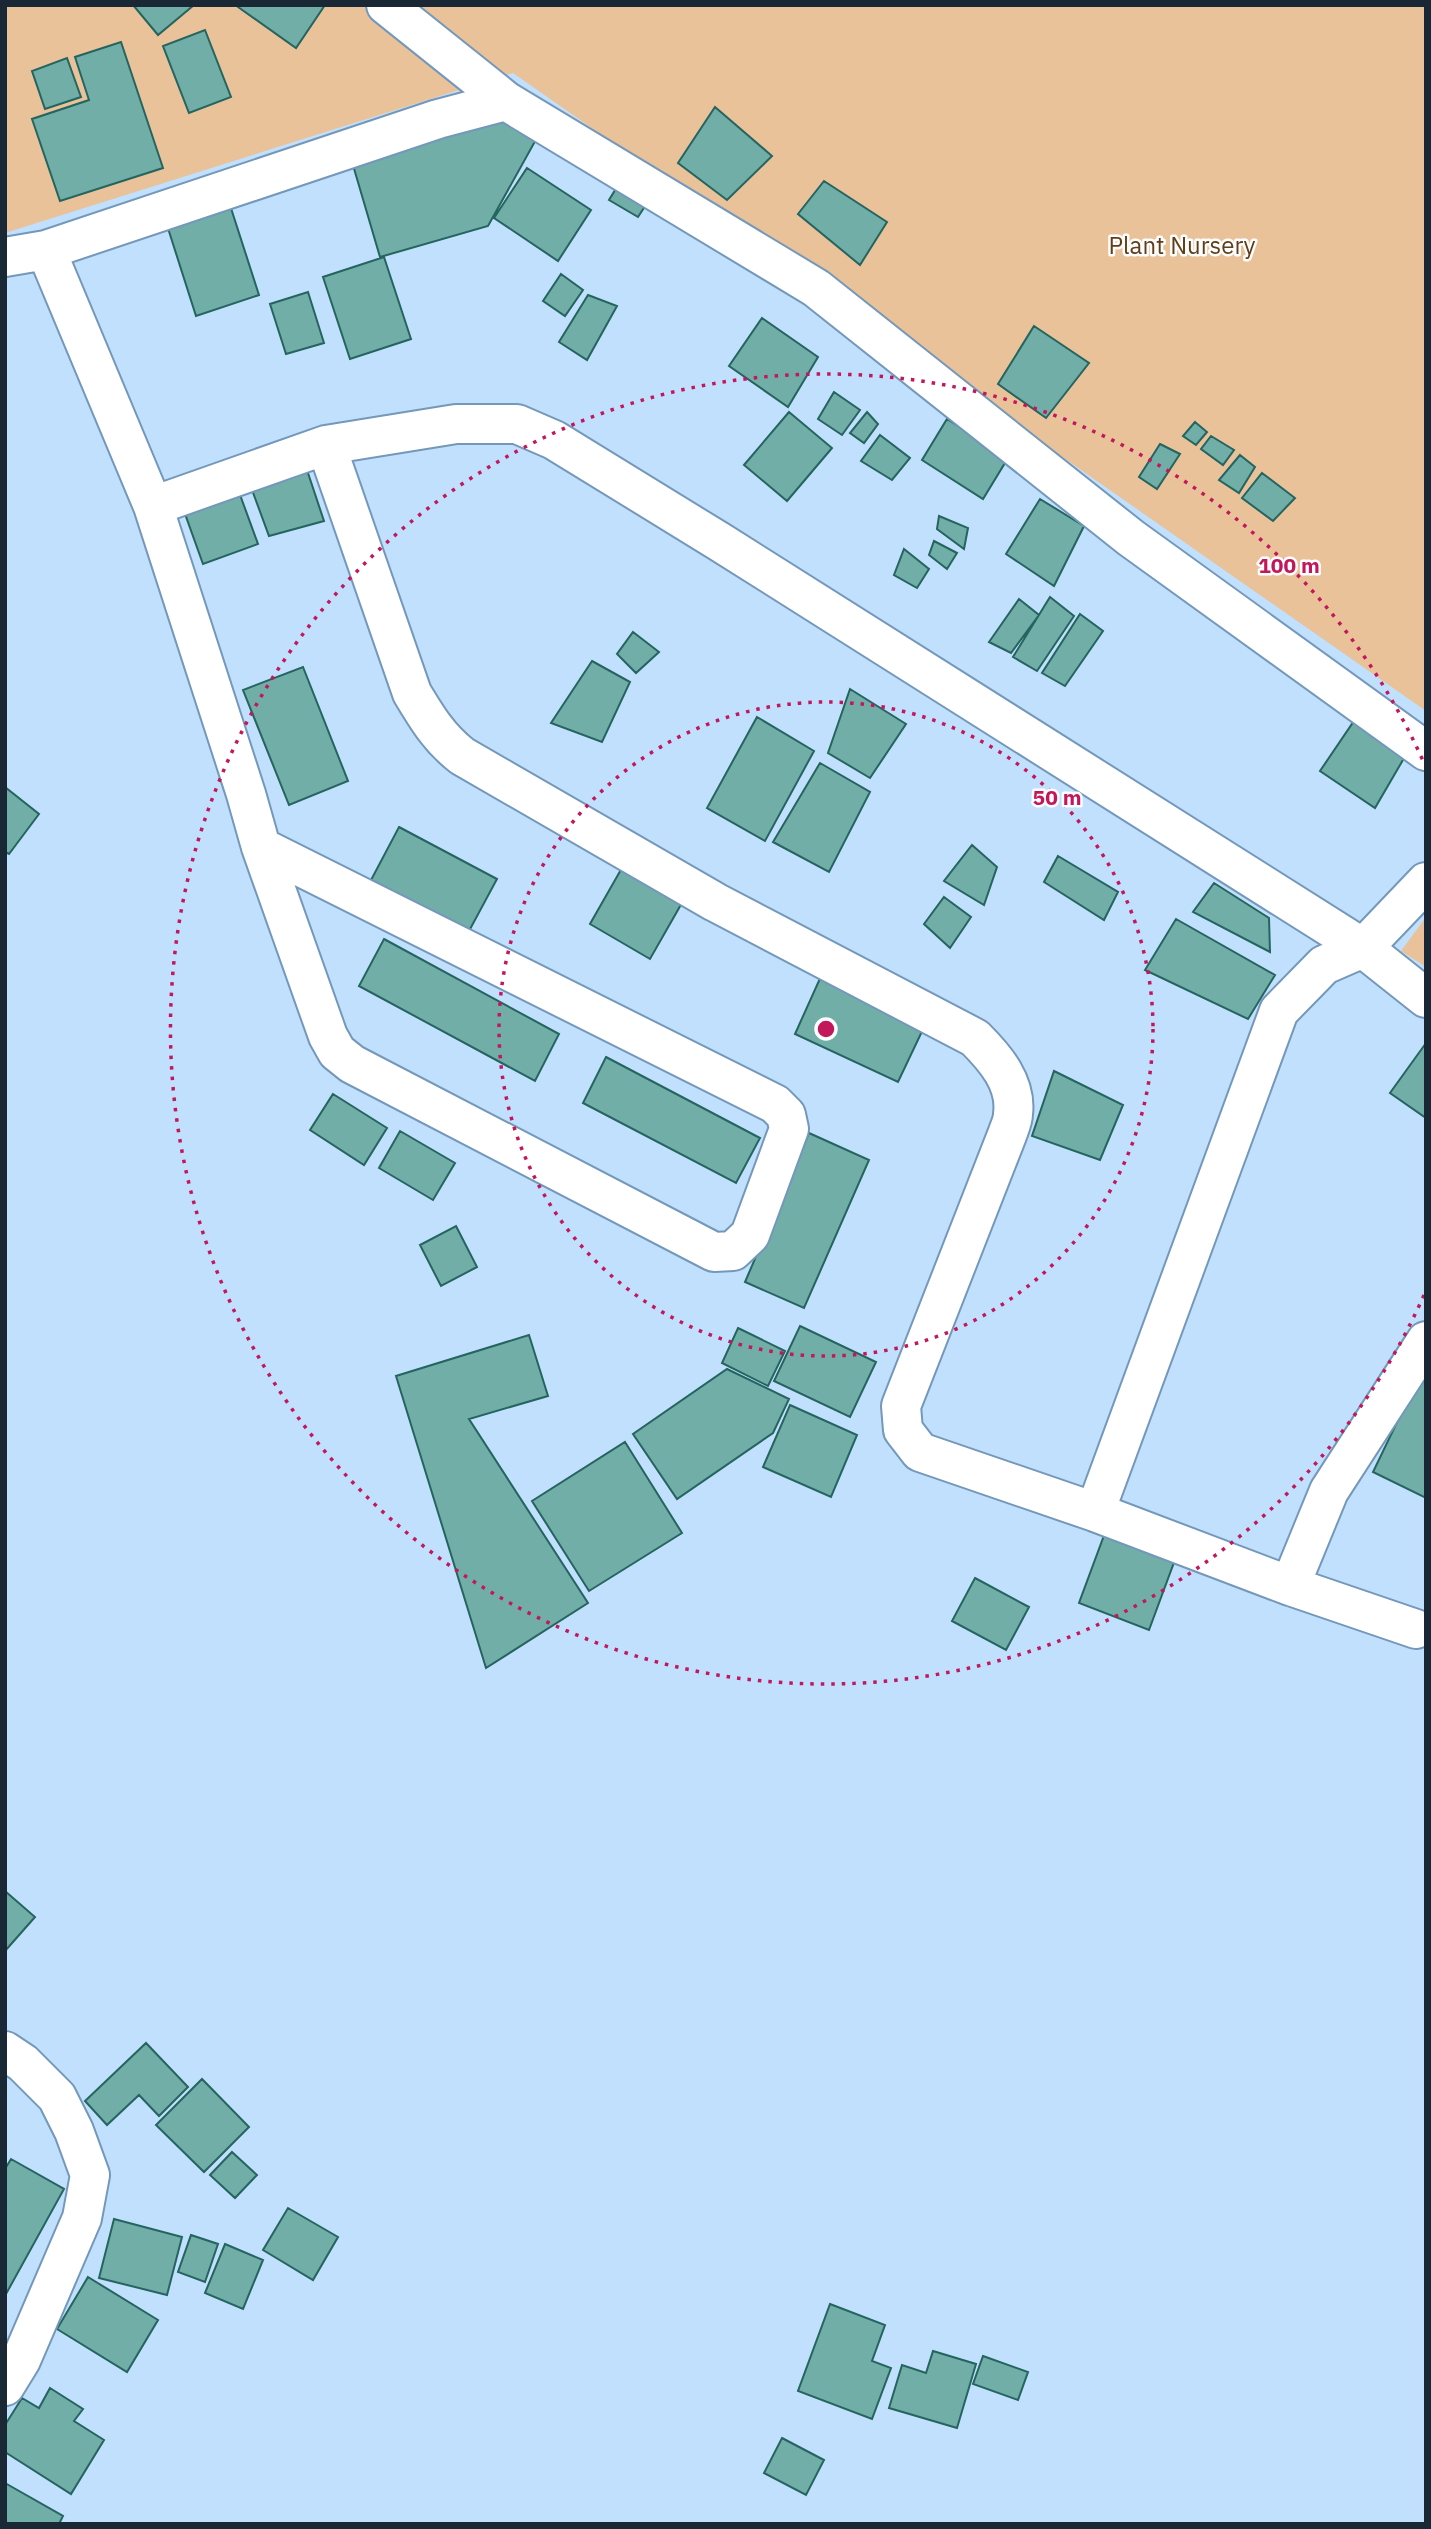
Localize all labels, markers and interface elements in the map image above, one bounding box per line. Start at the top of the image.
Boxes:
park label: Plant Nursery [1109,229,1255,261]
text: 100 m [1258,551,1320,579]
text: 50 m [1033,783,1081,811]
centre of rings [814,1017,838,1041]

